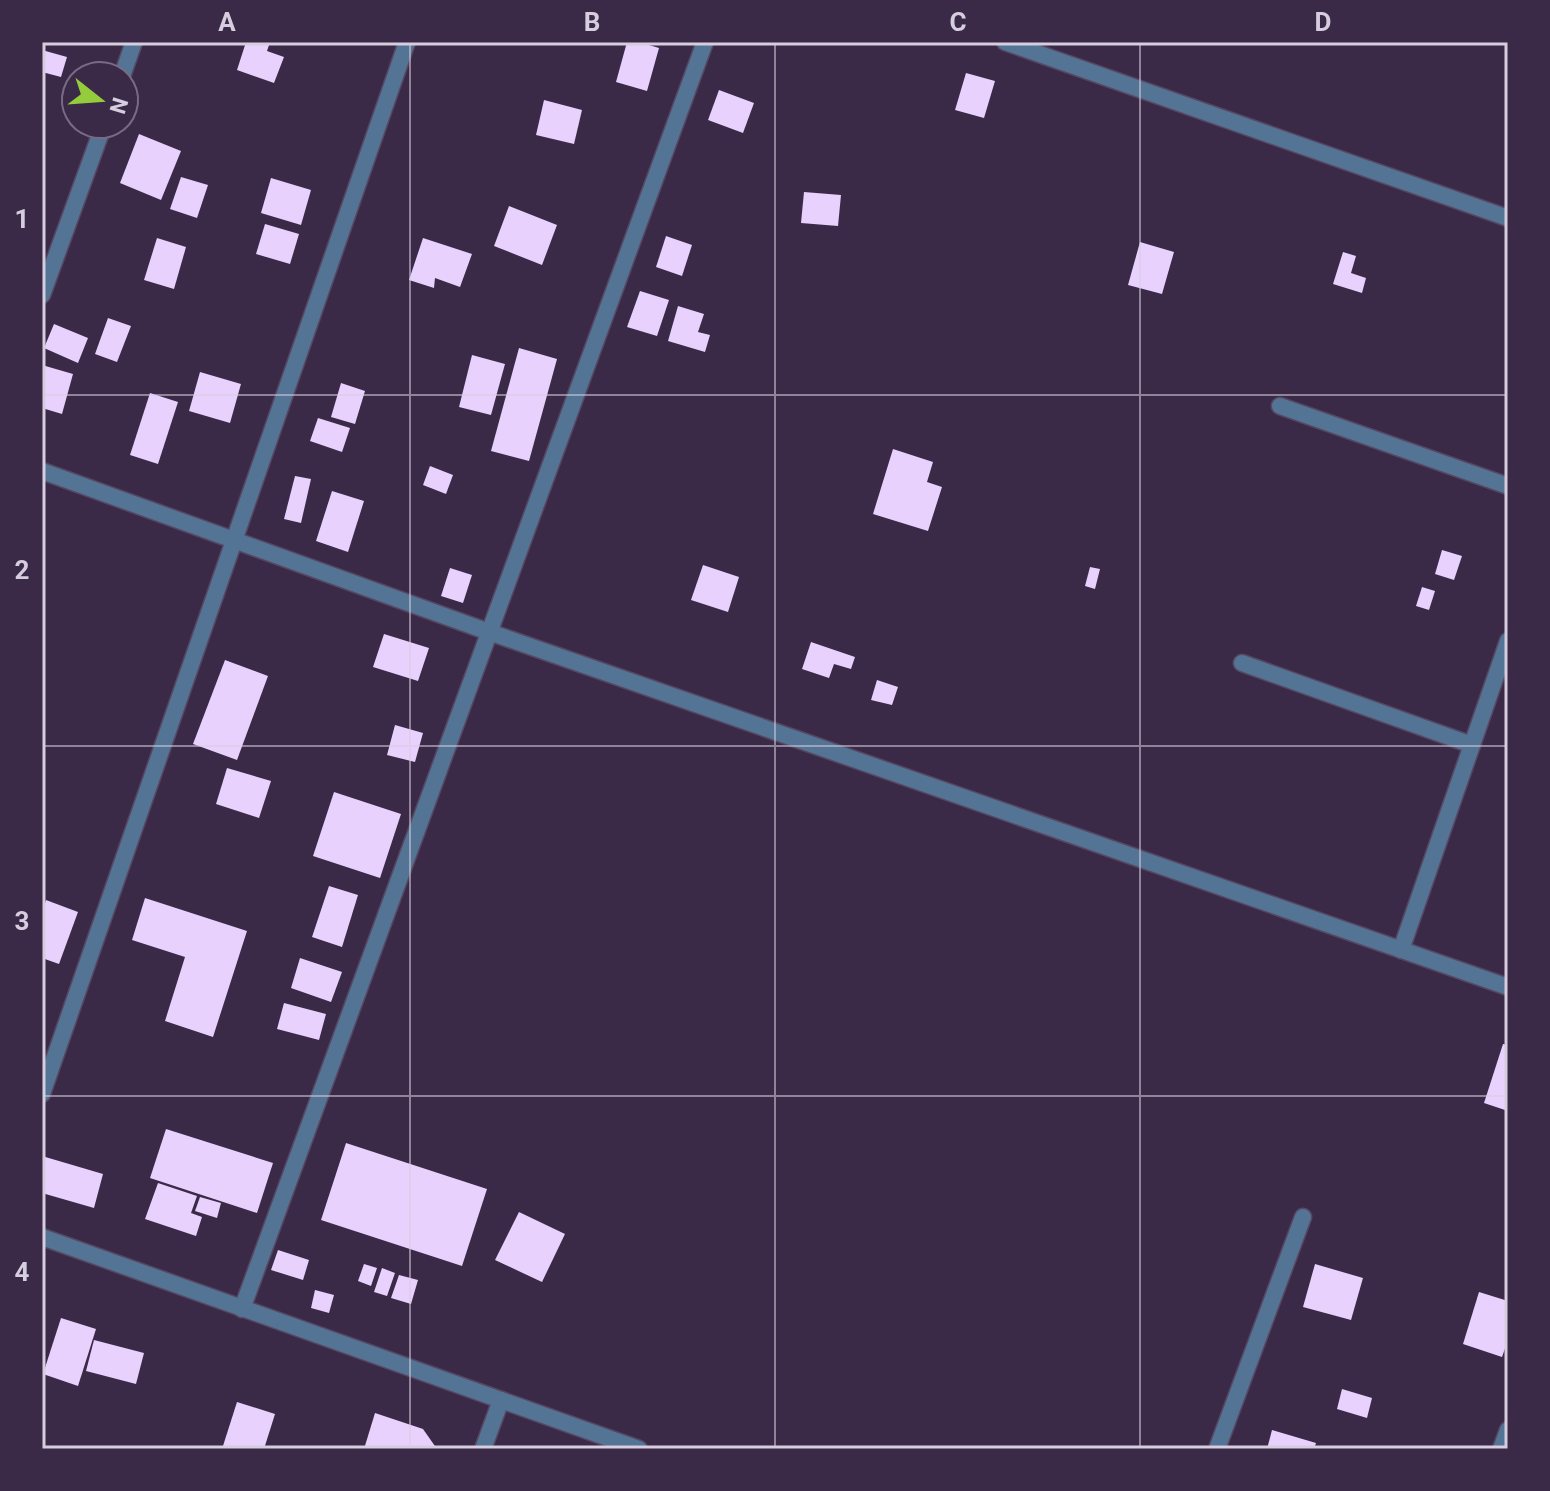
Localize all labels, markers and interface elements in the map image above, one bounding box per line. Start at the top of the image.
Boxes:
text: A [218,7,236,37]
text: B [584,7,600,37]
text: C [949,7,967,37]
text: D [1315,7,1331,37]
north arrow [60,60,140,140]
text: N [104,95,133,117]
text: 1 [15,204,29,234]
text: 2 [15,555,29,585]
text: 3 [15,906,29,936]
text: 4 [15,1257,30,1287]

